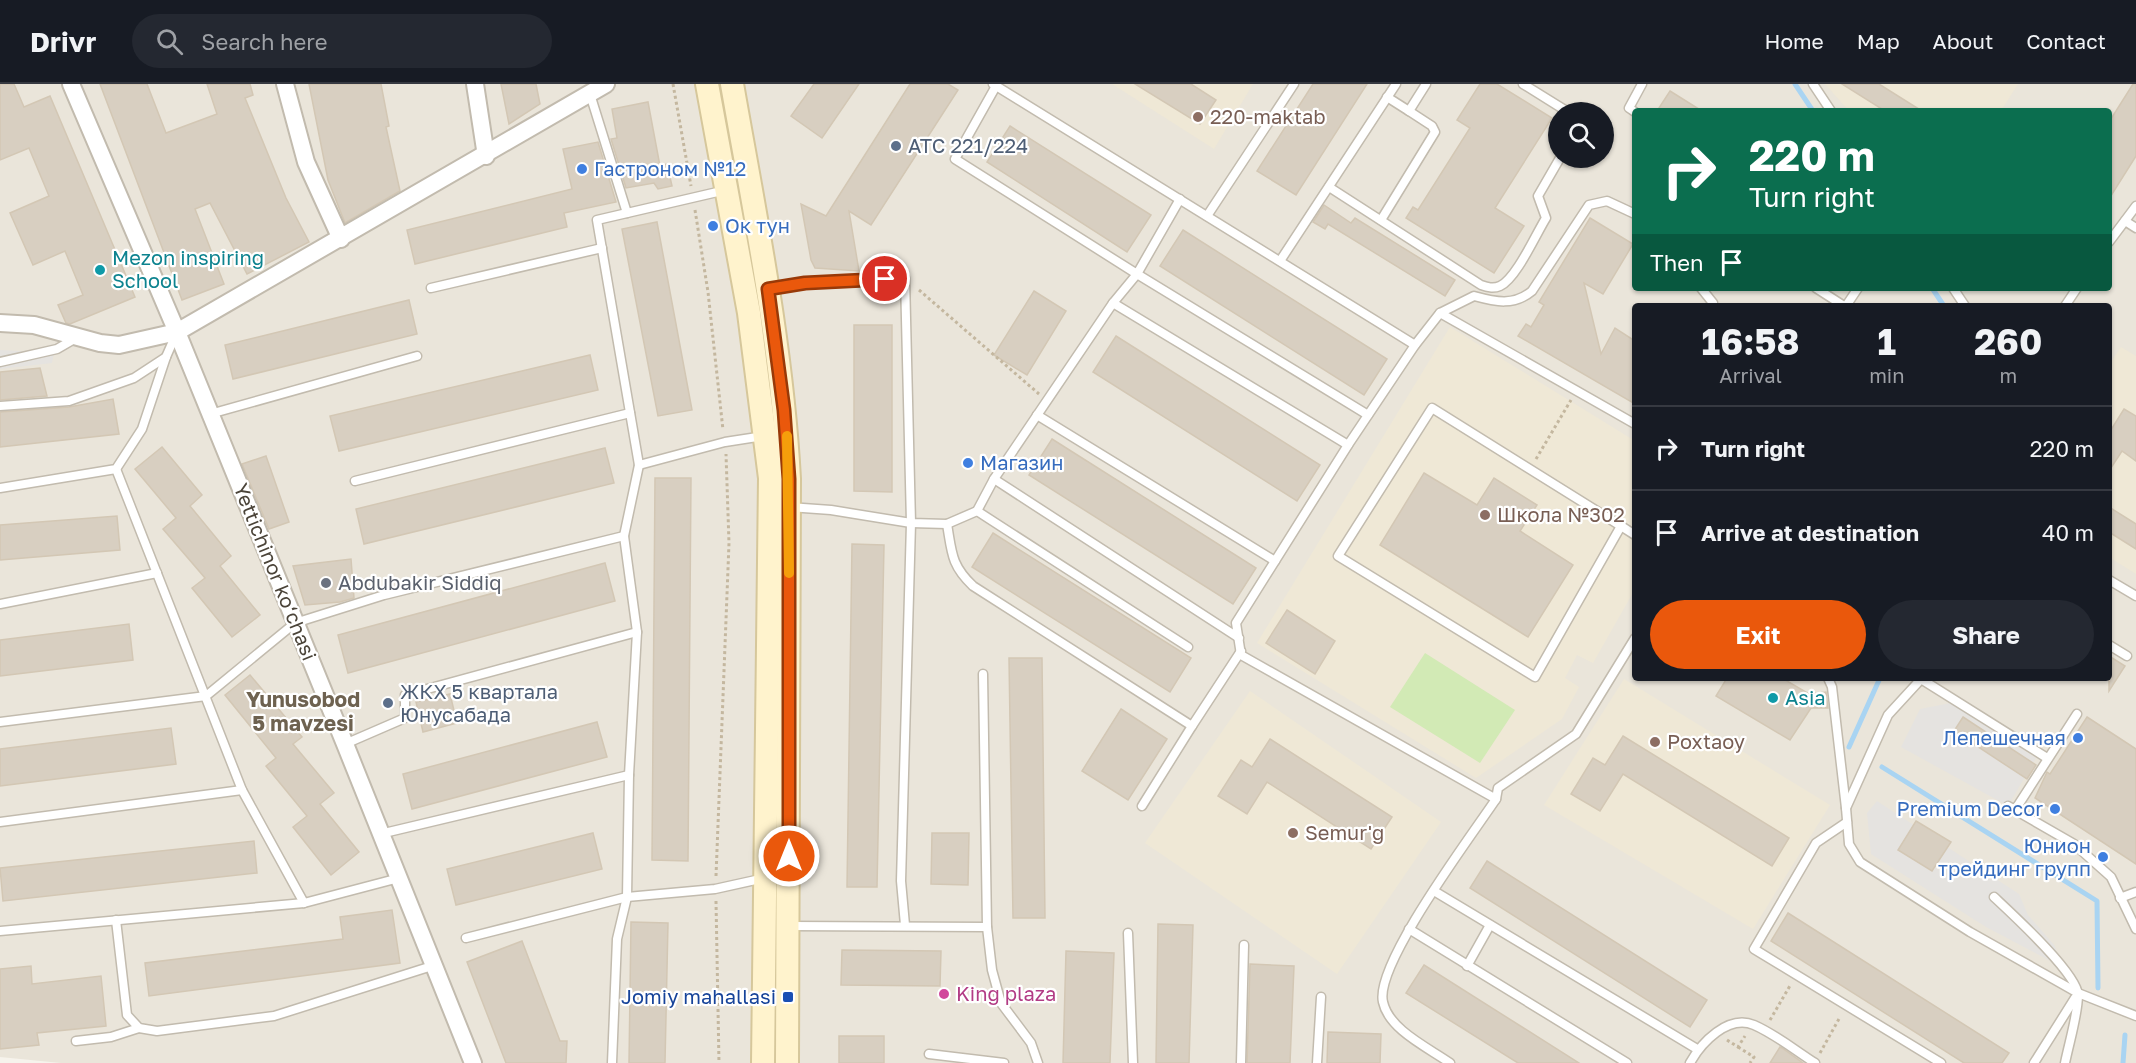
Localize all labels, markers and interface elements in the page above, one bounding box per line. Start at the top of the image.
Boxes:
search box [132,14,552,68]
text: Drivr [30,25,96,58]
icon: search [153,25,186,58]
text: Search here [201,28,327,55]
text: Home [1764,28,1824,54]
text: Map [1857,28,1900,54]
text: About [1933,28,1993,54]
text: Contact [2026,28,2106,54]
map controls [1548,102,1614,168]
button: search [1548,102,1614,168]
place label: 220-maktab [1210,104,1326,128]
marker: 220-maktab [1191,110,1205,124]
text: 220 m [1749,130,1875,180]
icon: right [1650,132,1728,210]
place label: АТС 221/224 [908,133,1028,157]
marker: АТС 221/224 [889,139,903,153]
place label: Гастроном №12 [594,156,746,180]
marker: Гастроном №12 [575,162,589,176]
text: Turn right [1749,181,1875,213]
place label: Ок тун [725,213,790,237]
marker: Ок тун [706,219,720,233]
place label: Mezon inspiring School [112,245,264,292]
icon: arrive [1715,246,1748,279]
text: Then [1650,249,1703,276]
pin [859,253,910,304]
icon: arrive [868,262,901,295]
marker: Mezon inspiring School [93,263,107,277]
text: 16:58 [1702,320,1800,363]
text: 1 [1878,320,1896,363]
text: 260 [1974,320,2042,363]
text: Arrival [1719,363,1782,387]
text: min [1869,363,1905,387]
text: m [1999,363,2017,387]
icon: right [1650,432,1683,465]
text: Turn right [1701,435,1805,462]
text: 220 m [2030,435,2094,462]
place label: Магазин [980,450,1064,474]
marker: Магазин [961,456,975,470]
street label: Yettichinor ko‘chasi [229,480,322,664]
place label: Школа №302 [1497,502,1625,526]
marker: Школа №302 [1478,508,1492,522]
icon: arrive [1650,516,1683,549]
text: Arrive at destination [1701,519,1919,546]
text: 40 m [2042,519,2094,546]
place label: Abdubakir Siddiq [338,570,502,594]
marker: Abdubakir Siddiq [319,576,333,590]
button: Exit [1650,600,1866,669]
button: Share [1878,600,2094,669]
place label: ЖКХ 5 квартала Юнусабада [400,679,558,726]
place label: Asia [1785,685,1826,709]
district label: Yunusobod 5 mavzesi [246,686,360,736]
marker: Asia [1766,691,1780,705]
marker: ЖКХ 5 квартала Юнусабада [381,696,395,710]
place label: Лепешечная [1943,725,2066,749]
place label: Poxtaoy [1667,729,1745,753]
marker: Лепешечная [2071,731,2085,745]
marker: Poxtaoy [1648,735,1662,749]
place label: Premium Decor [1897,796,2043,820]
marker: Premium Decor [2048,802,2062,816]
place label: Semur'g [1305,820,1384,844]
position arrow [757,824,821,888]
marker: Semur'g [1286,826,1300,840]
place label: Юнион трейдинг групп [1938,833,2091,880]
marker: Юнион трейдинг групп [2096,850,2110,864]
place label: King plaza [956,981,1056,1005]
place label: Jomiy mahallasi [621,984,776,1008]
marker: King plaza [937,987,951,1001]
marker: Jomiy mahallasi [781,990,795,1004]

